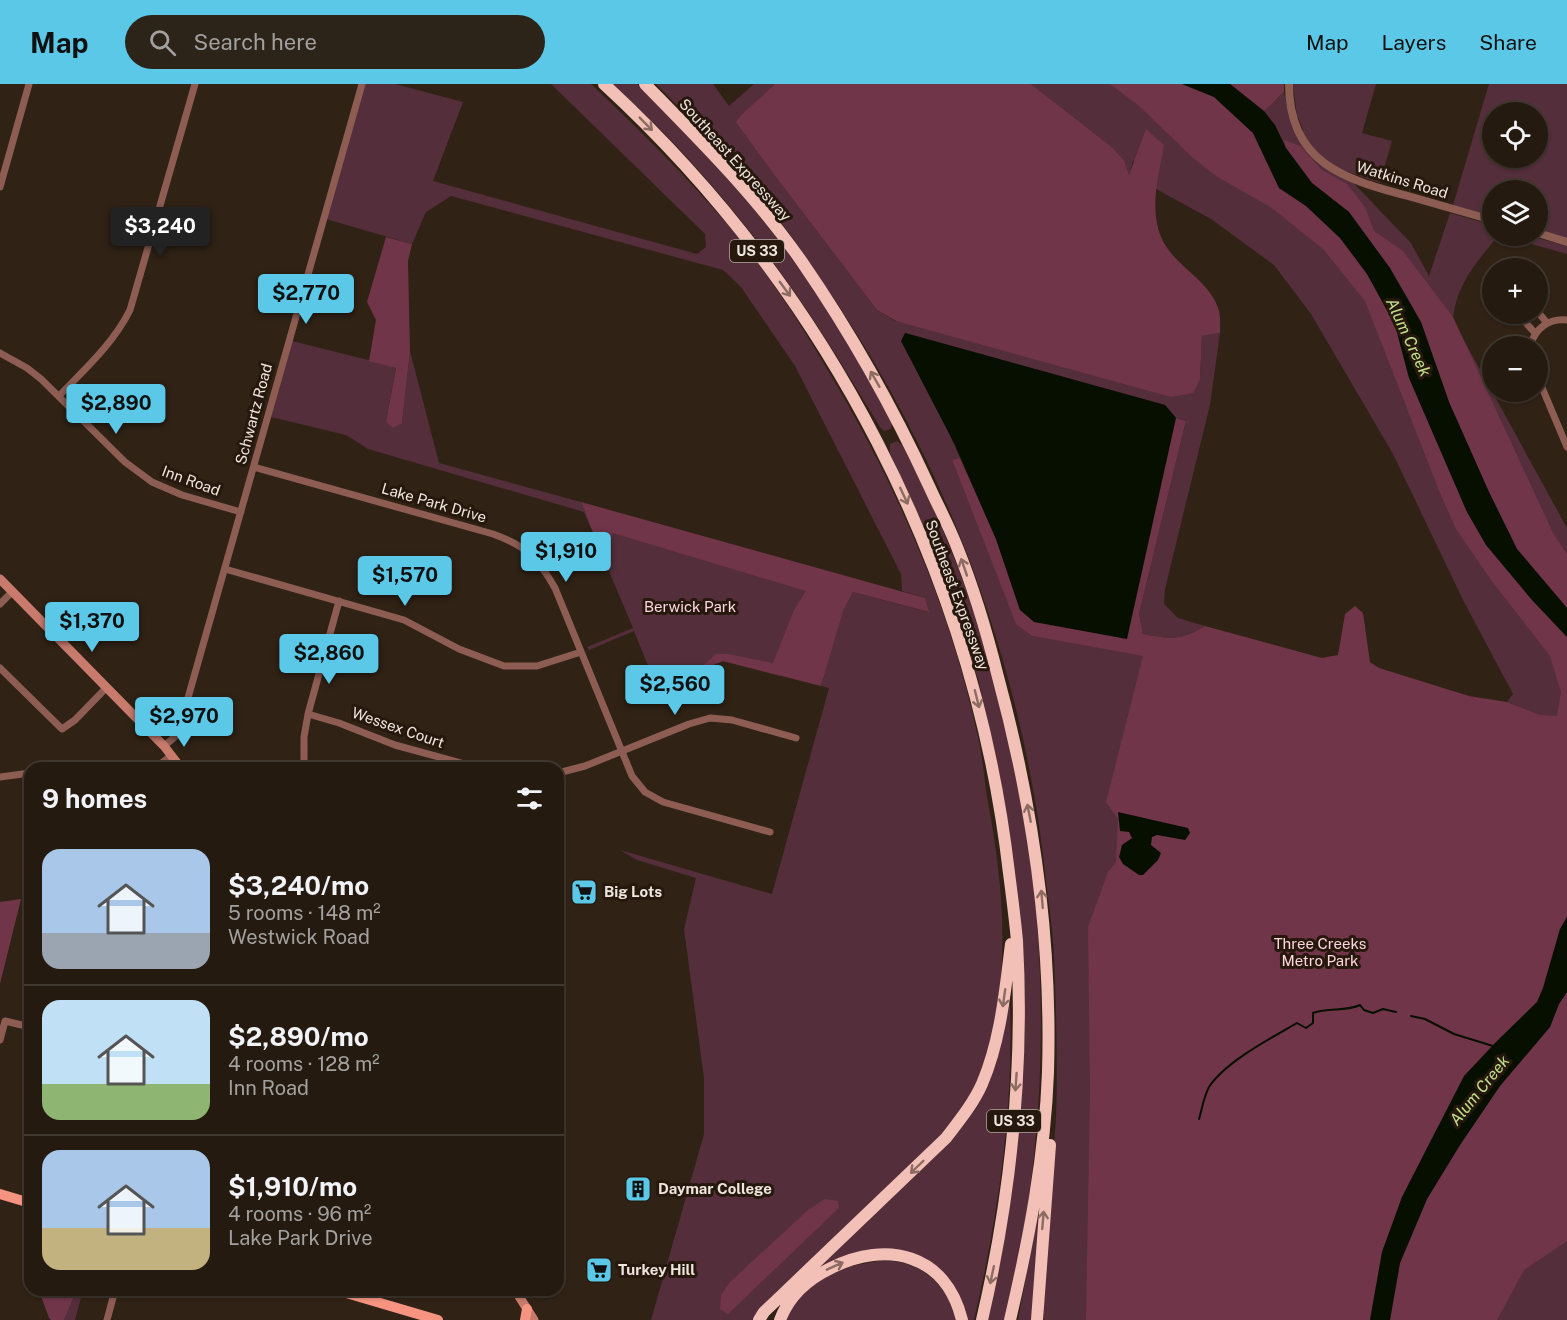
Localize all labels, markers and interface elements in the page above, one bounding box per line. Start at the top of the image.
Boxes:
search box [125,15,545,69]
text: Map [30,26,89,59]
icon: search [146,26,179,59]
text: Search here [194,29,317,55]
text: Map [1306,30,1349,55]
text: Layers [1382,30,1446,55]
text: Share [1479,30,1537,55]
street label: Southeast Expressway [676,95,795,224]
map controls [1482,102,1548,402]
button: locate [1482,102,1548,168]
one-way arrow [639,117,654,132]
street label: Watkins Road [1354,158,1450,202]
button: layers [1482,180,1548,246]
pin: $3,240 [111,207,209,258]
text: $3,240 [124,214,196,238]
road number: US 33 [730,240,784,262]
button: + [1482,258,1548,324]
pin: $2,770 [257,274,355,325]
text: $2,770 [272,281,340,305]
one-way arrow [779,281,792,297]
water label: Alum Creek [1382,295,1435,380]
button: − [1482,336,1548,402]
street label: Schwartz Road [232,361,275,466]
one-way arrow [869,371,881,388]
pin: $2,890 [67,384,165,435]
text: $2,890 [80,391,152,415]
street label: Inn Road [160,462,223,499]
street label: Lake Park Drive [380,479,489,526]
one-way arrow [898,486,910,504]
street label: Southeast Expressway [922,517,993,672]
pin: $1,910 [517,532,615,583]
text: $1,910 [535,539,597,563]
pin: $1,570 [356,556,454,607]
one-way arrow [958,558,969,577]
text: $1,570 [372,563,438,587]
park label: Berwick Park [644,598,736,615]
pin: $1,370 [43,602,141,653]
text: $1,370 [59,609,125,633]
pin: $2,860 [280,634,378,685]
text: $2,860 [293,641,365,665]
pin: $2,560 [626,665,724,716]
text: $2,560 [639,672,711,696]
one-way arrow [971,689,983,708]
pin: $2,970 [135,697,233,748]
text: $2,970 [149,704,219,728]
street label: Wessex Court [350,704,447,751]
icon: filters [513,782,546,815]
text: 9 homes [42,783,147,814]
one-way arrow [1023,804,1034,824]
text: $3,240/mo [228,870,369,901]
icon: home [90,873,162,945]
supermarket icon: Big Lots [569,877,599,907]
place label: Big Lots [604,883,662,900]
one-way arrow [1036,889,1047,909]
text: 5 rooms · 148 m² [228,901,381,925]
text: Westwick Road [228,925,370,949]
park label: Three Creeks Metro Park [1274,935,1366,969]
one-way arrow [999,987,1010,1007]
text: $2,890/mo [228,1021,369,1052]
icon: home [90,1024,162,1096]
water label: Alum Creek [1445,1051,1514,1129]
text: 4 rooms · 128 m² [228,1052,380,1076]
one-way arrow [1011,1072,1022,1092]
text: Inn Road [228,1076,309,1100]
road number: US 33 [987,1110,1041,1132]
one-way arrow [910,1159,925,1174]
text: $1,910/mo [228,1171,357,1202]
icon: home [90,1174,162,1246]
building icon: Daymar College [623,1174,653,1204]
place label: Daymar College [658,1180,772,1197]
text: 4 rooms · 96 m² [228,1202,371,1226]
one-way arrow [1038,1210,1049,1230]
text: Lake Park Drive [228,1226,372,1250]
supermarket icon: Turkey Hill [584,1255,614,1285]
one-way arrow [826,1260,844,1272]
place label: Turkey Hill [618,1261,695,1278]
one-way arrow [986,1265,997,1285]

